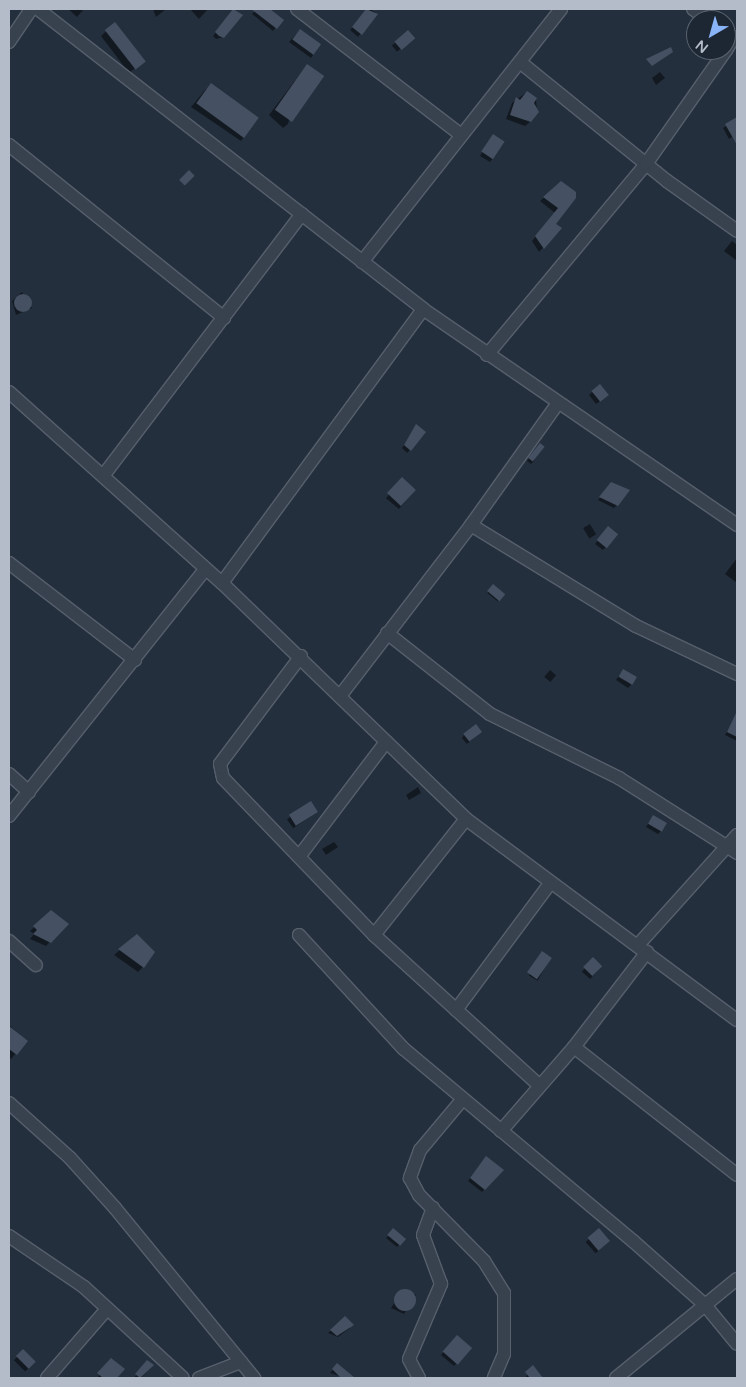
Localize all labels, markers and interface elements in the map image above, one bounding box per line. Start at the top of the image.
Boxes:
north arrow [686,10,736,60]
text: N [692,36,712,57]

